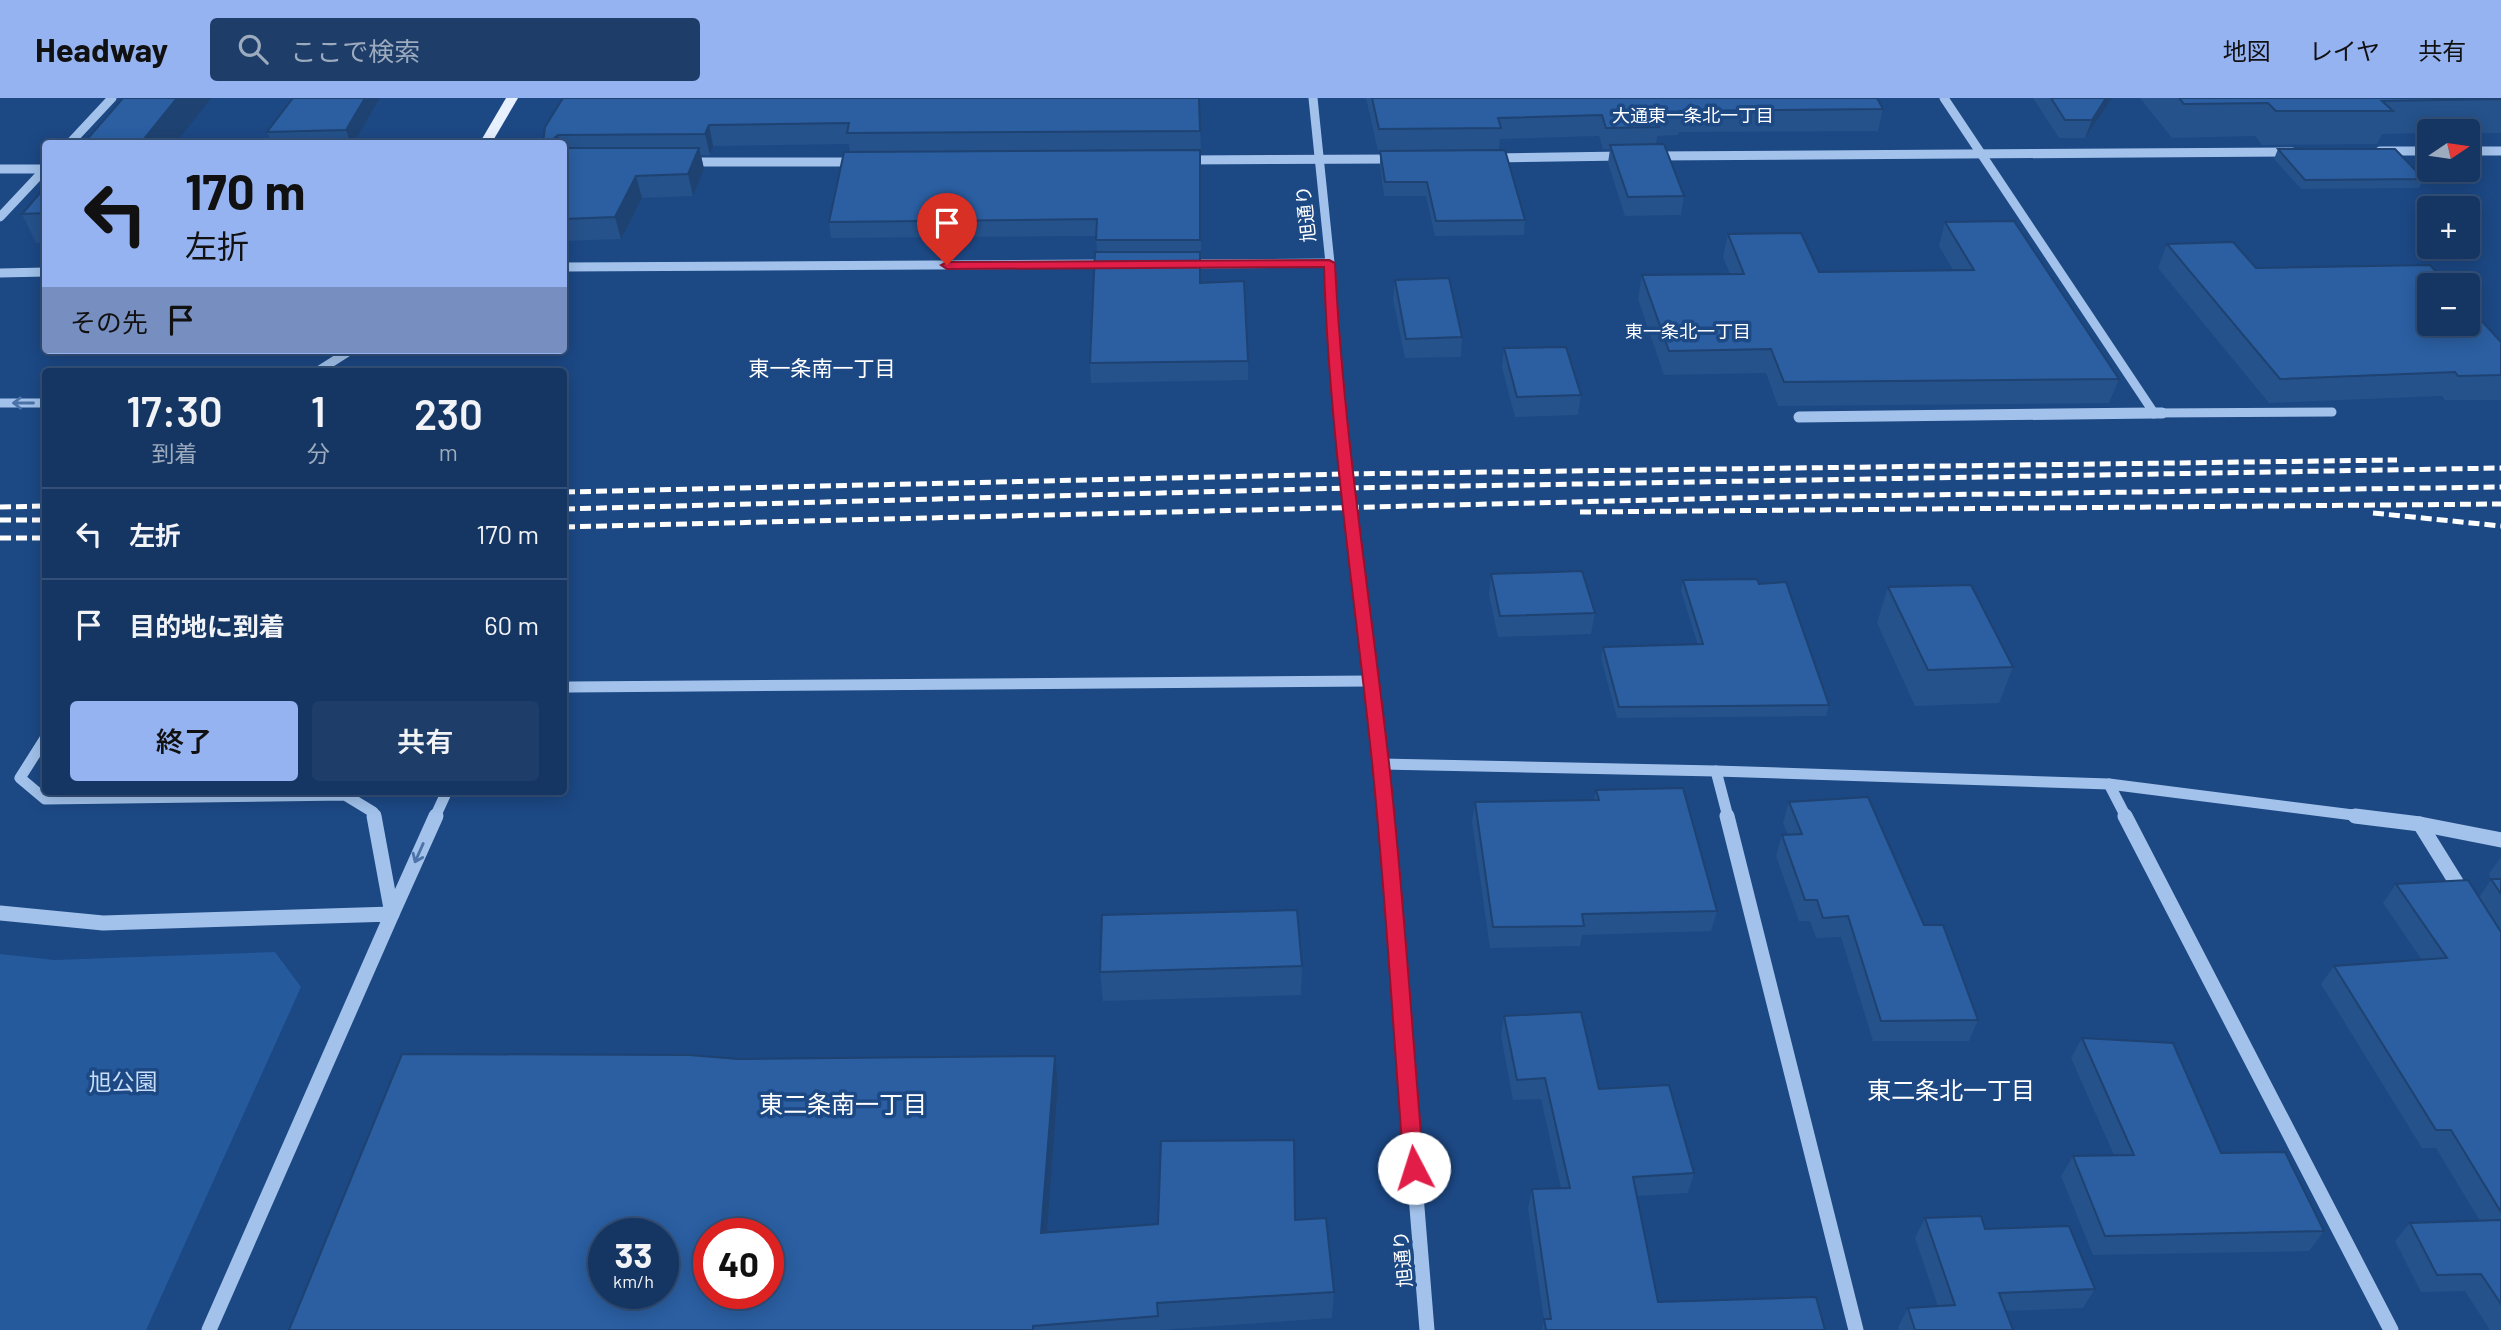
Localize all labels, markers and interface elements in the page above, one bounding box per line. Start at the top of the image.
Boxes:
search box [210,18,700,81]
text: Headway [35,29,168,69]
icon: search [234,30,272,68]
text: ここで検索 [290,35,420,66]
text: 地図 [2223,36,2271,65]
text: レイヤ [2309,36,2380,65]
text: 共有 [2418,36,2466,65]
district label: 大通東一条北一丁目 [1612,104,1774,126]
north arrow [2417,119,2480,182]
map controls [2417,119,2480,336]
text: 170 m [185,161,305,220]
icon: left [70,168,161,259]
street label: 旭通り [1291,184,1319,244]
pin [917,193,977,265]
button: + [2417,196,2480,259]
icon: arrive [928,204,966,242]
text: 左折 [185,226,249,264]
button: − [2417,273,2480,336]
icon: arrive [162,301,200,339]
text: その先 [70,306,148,337]
district label: 東一条北一丁目 [1625,320,1751,342]
district label: 東一条南一丁目 [749,355,896,380]
text: 17:30 [126,385,223,435]
text: 1 [311,385,326,435]
text: 230 [414,388,483,438]
one-way arrow [12,396,35,410]
text: m [439,438,458,466]
text: 到着 [151,439,197,467]
text: 分 [307,439,330,467]
icon: left [70,515,108,553]
text: 170 m [476,518,539,549]
text: 左折 [129,519,181,550]
icon: arrive [70,606,108,644]
text: 60 m [484,609,539,640]
text: 目的地に到着 [129,610,285,641]
button: 終了 [70,701,298,781]
button: 共有 [312,701,539,781]
one-way arrow [412,842,425,864]
park label: 旭公園 [89,1067,158,1095]
district label: 東二条北一丁目 [1867,1075,2035,1104]
district label: 東二条南一丁目 [759,1089,927,1118]
position arrow [1377,1131,1451,1205]
speed limit sign: 40 [693,1218,784,1309]
street label: 旭通り [1388,1230,1416,1288]
text: 33 [615,1233,652,1275]
text: km/h [613,1270,654,1292]

